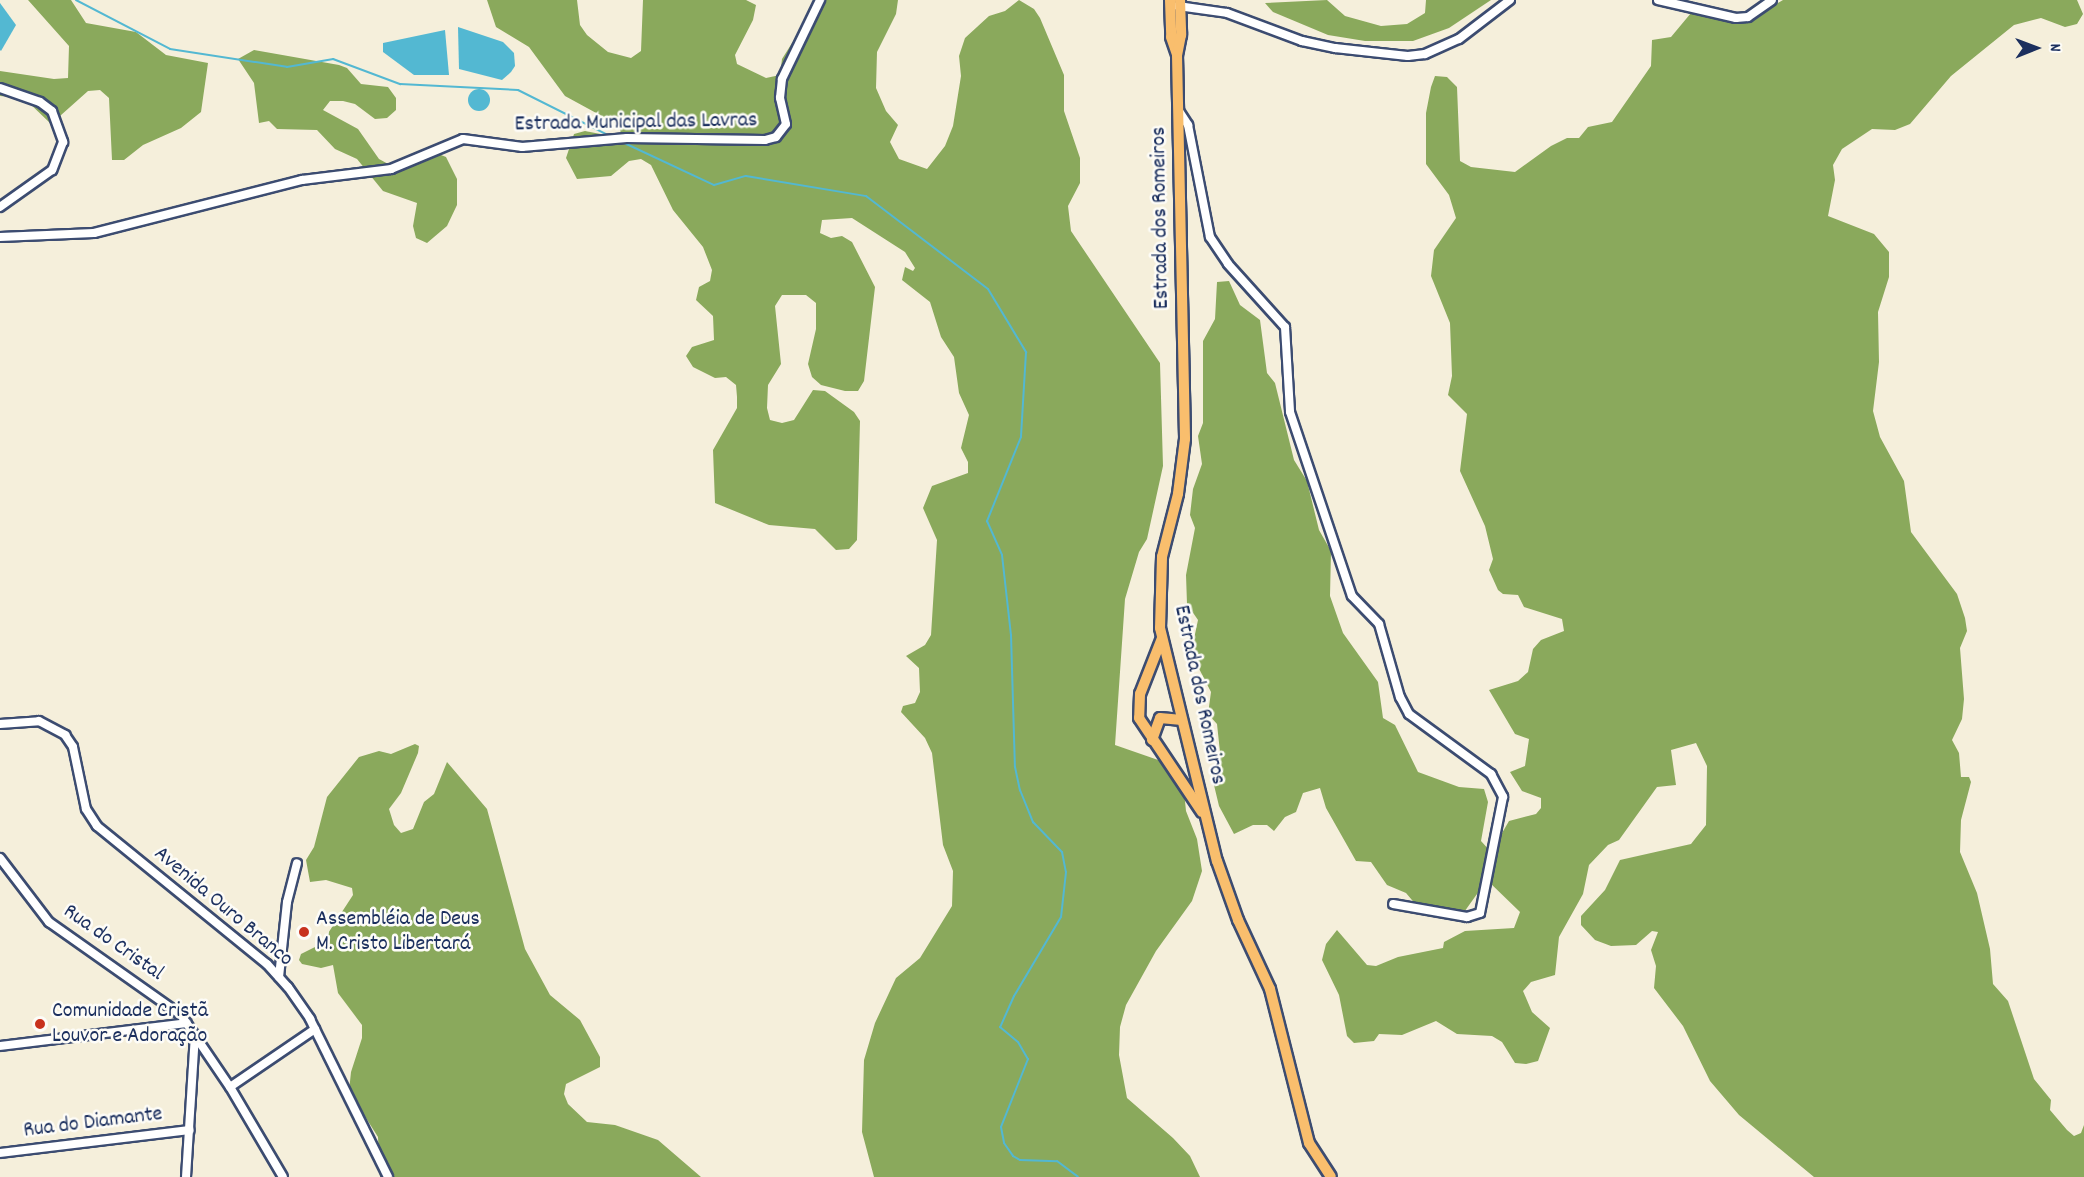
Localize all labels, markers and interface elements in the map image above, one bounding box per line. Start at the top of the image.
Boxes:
north arrow [2006,18,2066,78]
text: N [2043,44,2066,52]
street label: Estrada Municipal das Lavras [514,108,758,138]
street label: Estrada dos Romeiros [1146,127,1176,309]
street label: Estrada dos Romeiros [1167,603,1231,787]
street label: Avenida Ouro Branco [148,841,298,973]
street label: Rua do Cristal [58,899,168,987]
place label: Assembléia de Deus M. Cristo Libertará [316,906,480,957]
marker: Assembléia de Deus M. Cristo Libertará [297,925,311,939]
place label: Comunidade Cristã Louvor e Adoração [52,998,209,1050]
marker: Comunidade Cristã Louvor e Adoração [33,1017,47,1031]
street label: Rua do Diamante [22,1101,164,1145]

